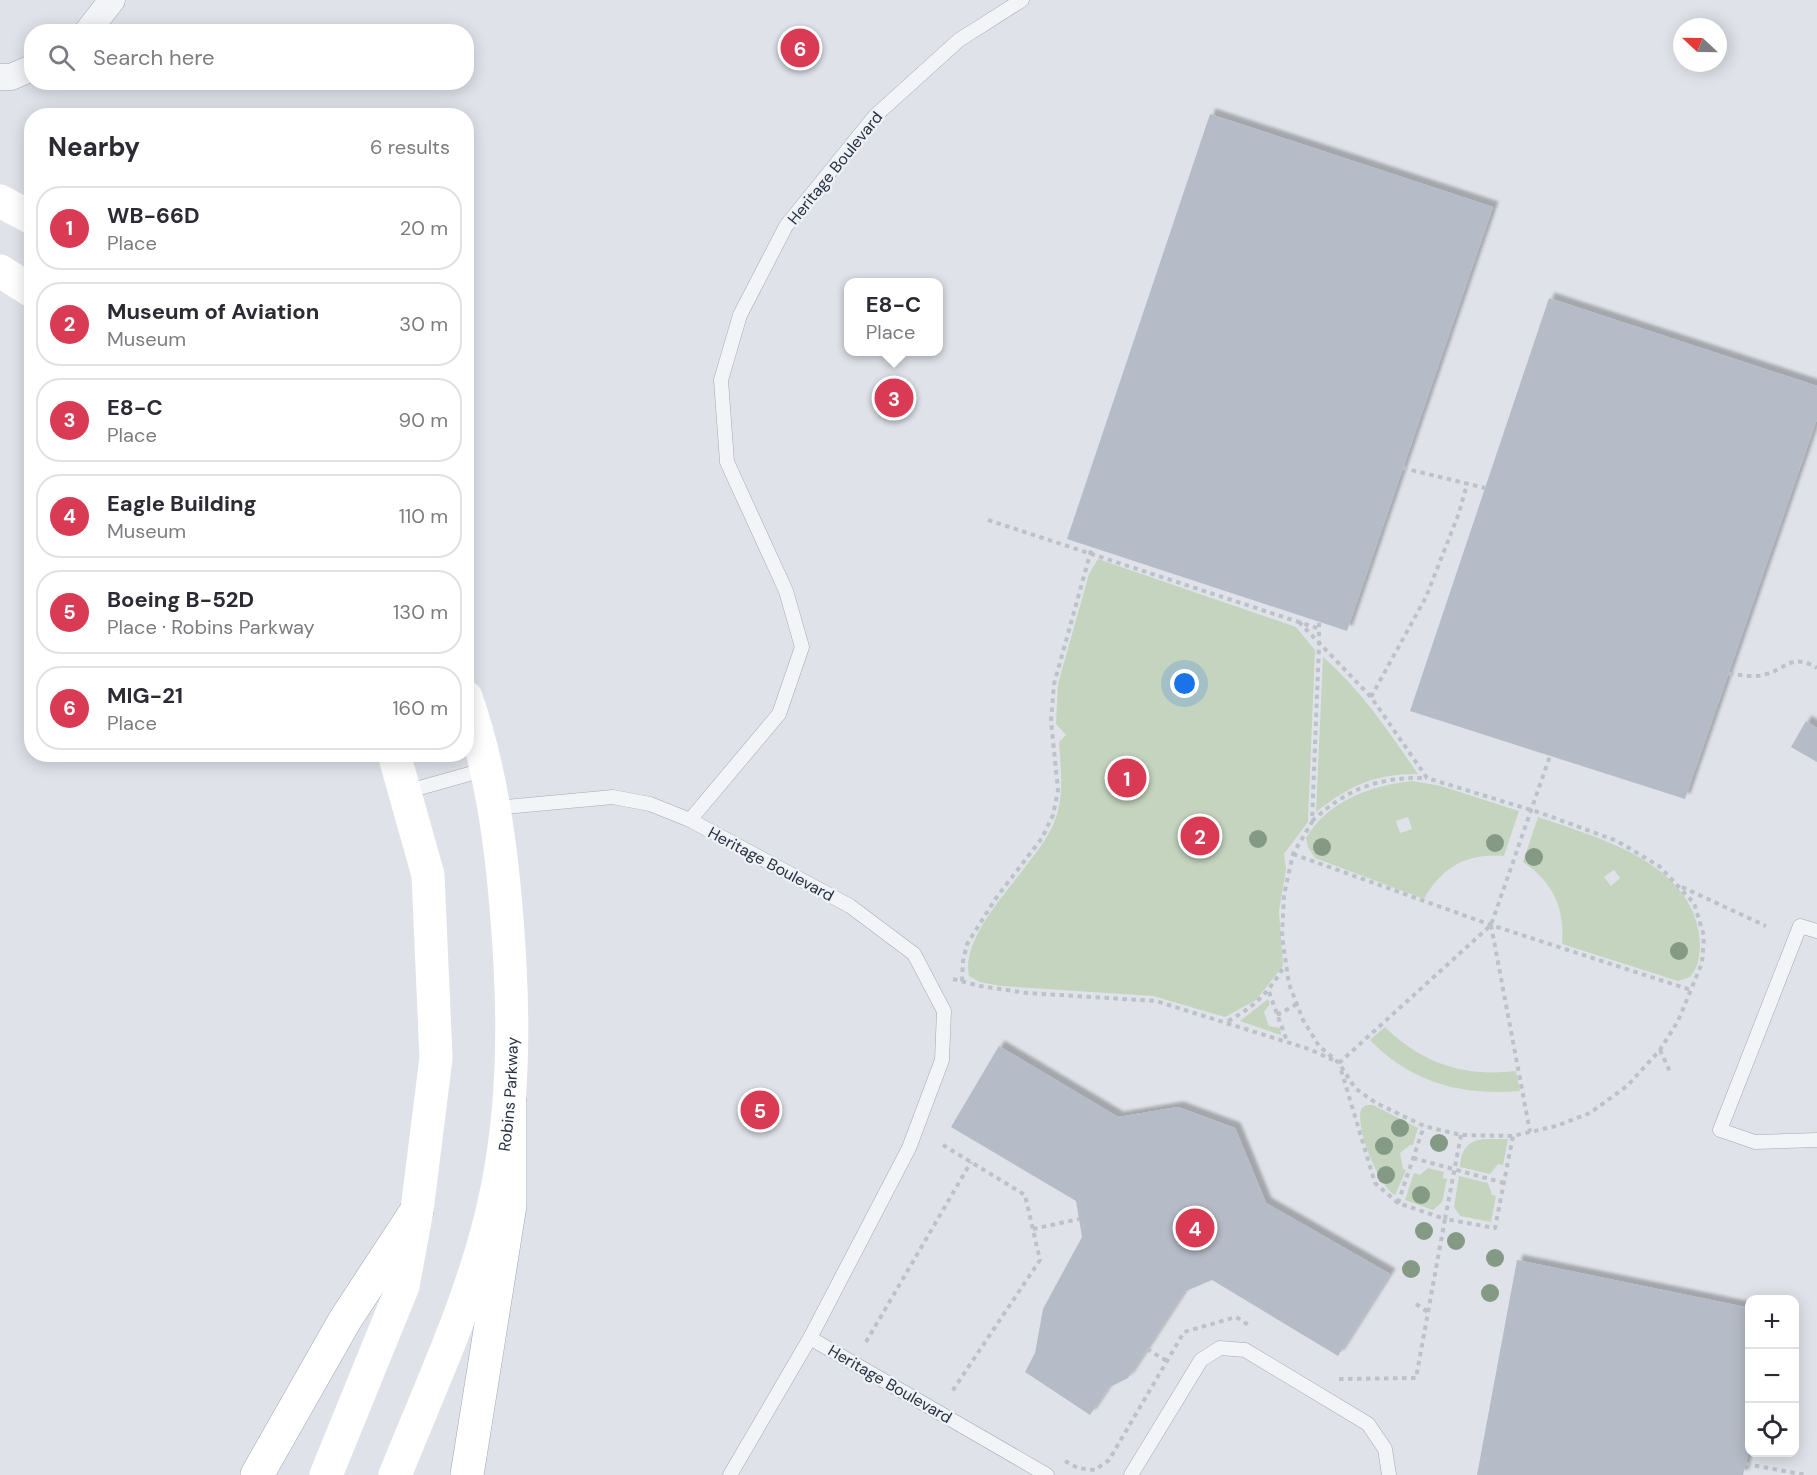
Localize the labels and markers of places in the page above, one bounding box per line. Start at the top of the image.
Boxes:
pin: 6 [780,26,820,70]
pin: 3 [874,376,914,420]
pin: 1 [1108,756,1146,800]
pin: 2 [1180,814,1220,858]
pin: 5 [740,1088,780,1132]
pin: 4 [1176,1206,1214,1250]

